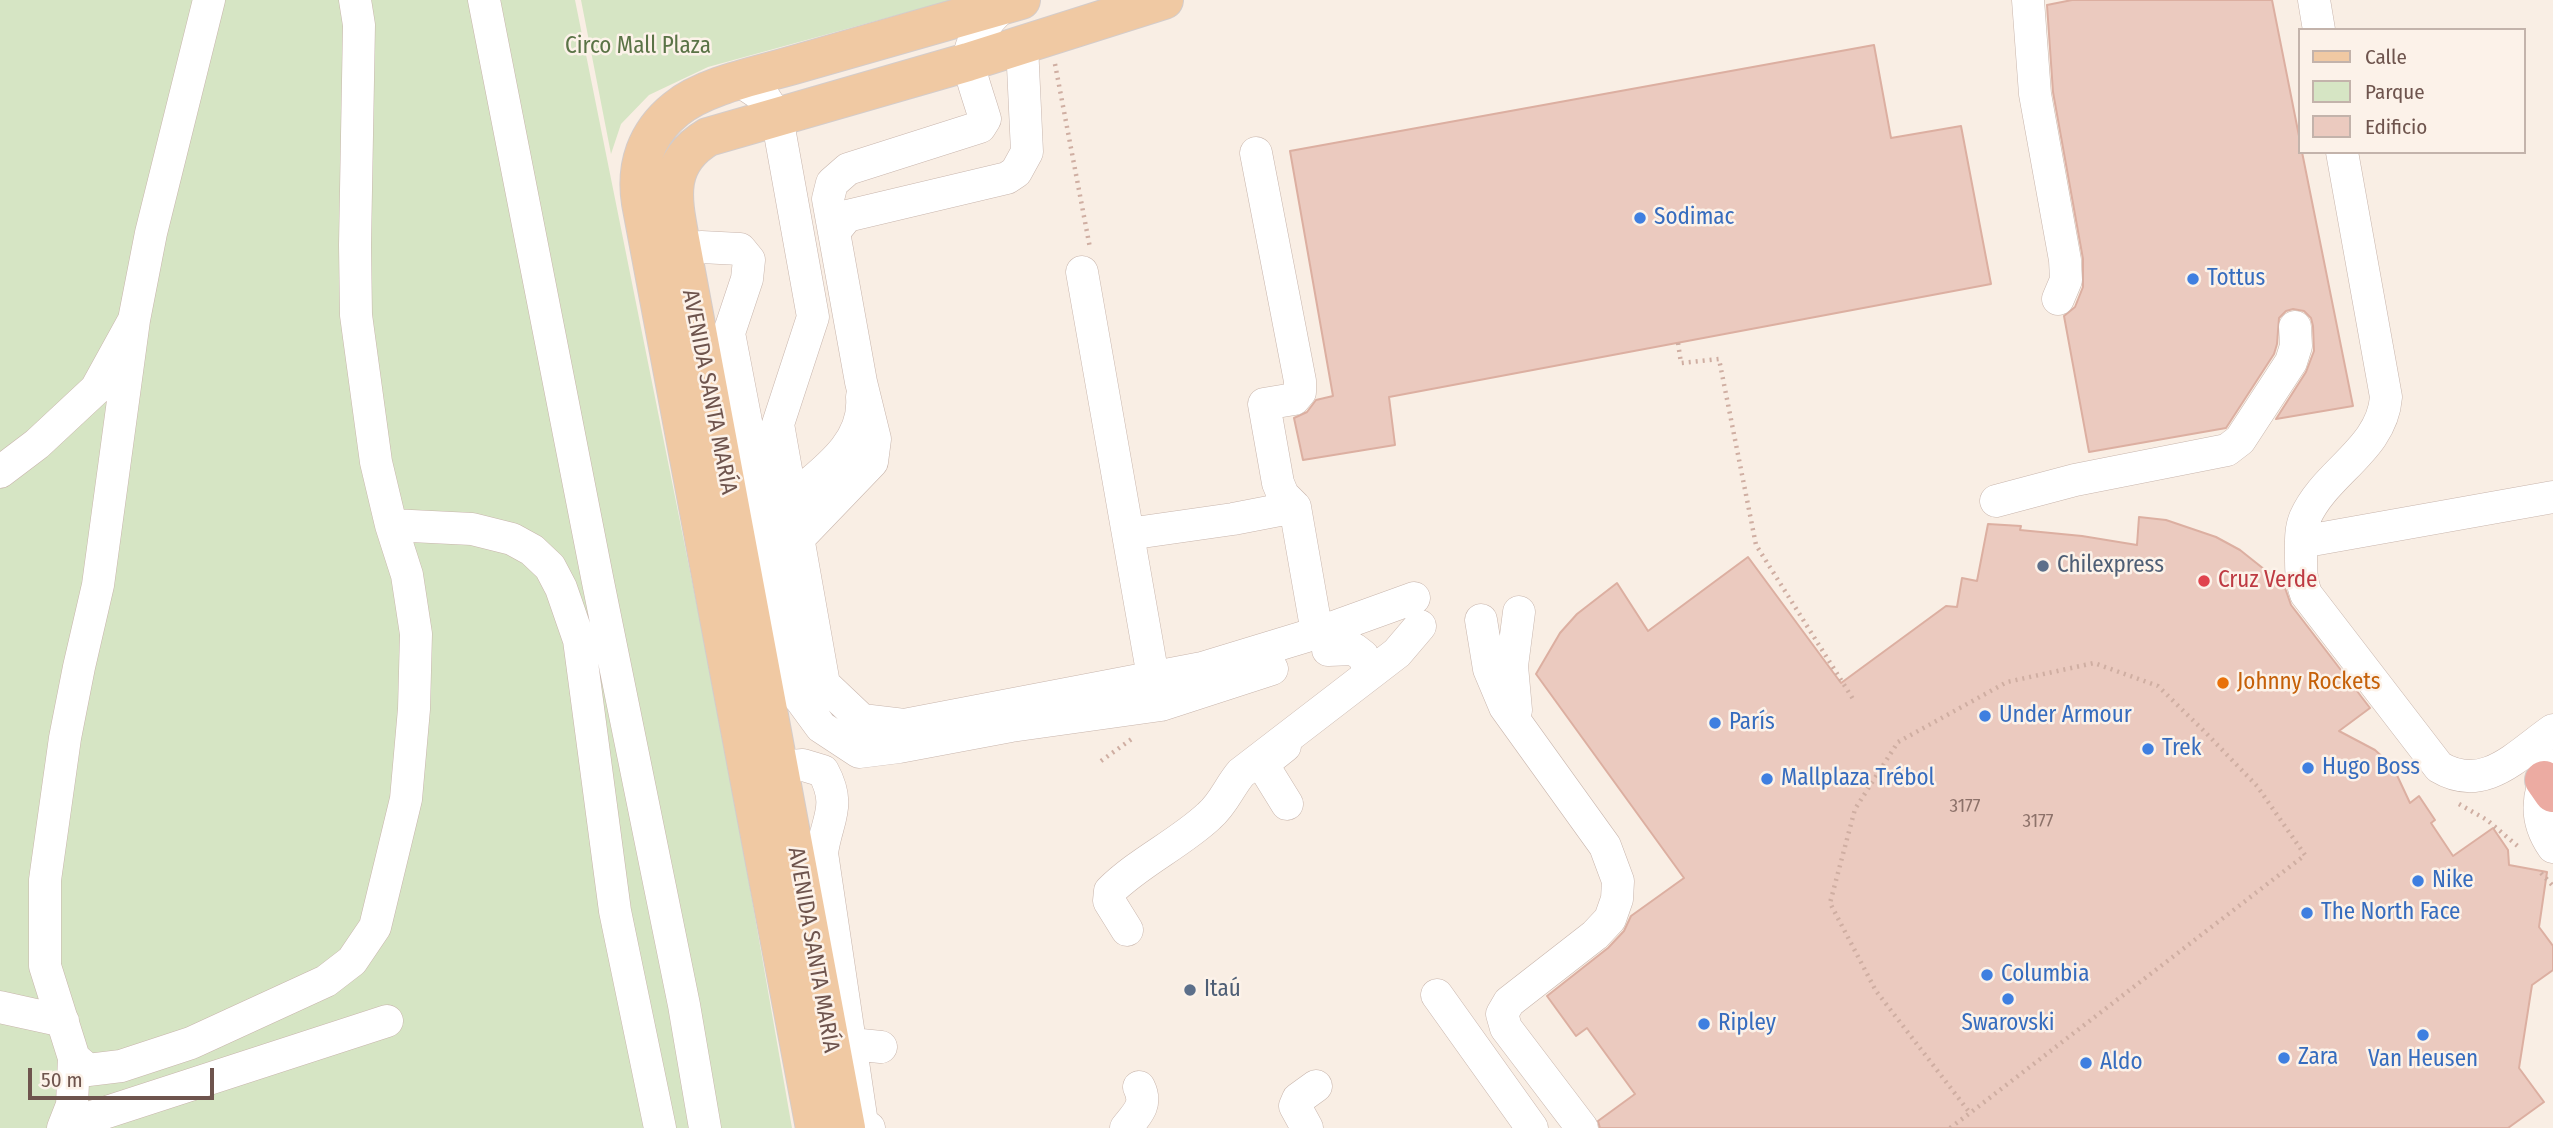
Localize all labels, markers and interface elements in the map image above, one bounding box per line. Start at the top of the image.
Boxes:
legend [2298,28,2525,154]
park label: Circo Mall Plaza [565,33,711,61]
text: Calle [2365,44,2407,70]
text: Parque [2365,79,2425,105]
text: Edificio [2365,114,2427,140]
place label: Sodimac [1654,204,1734,232]
marker: Sodimac [1632,210,1648,226]
place label: Tottus [2207,265,2265,293]
marker: Tottus [2185,271,2201,287]
street label: AVENIDA SANTA MARÍA [676,287,742,497]
place label: Chilexpress [2057,552,2164,580]
marker: Chilexpress [2035,558,2051,574]
place label: Cruz Verde [2218,567,2317,595]
marker: Cruz Verde [2196,573,2212,589]
place label: Johnny Rockets [2237,669,2381,697]
marker: Johnny Rockets [2215,675,2231,691]
place label: Under Armour [1999,702,2132,730]
marker: Under Armour [1977,708,1993,724]
place label: París [1729,709,1775,737]
marker: París [1707,715,1723,731]
place label: Trek [2162,735,2201,763]
marker: Trek [2140,741,2156,757]
place label: Hugo Boss [2322,754,2420,782]
marker: Hugo Boss [2300,760,2316,776]
place label: Mallplaza Trébol [1781,765,1935,793]
marker: Mallplaza Trébol [1759,771,1775,787]
house number: 3177 [1950,796,1980,818]
house number: 3177 [2023,811,2053,833]
street label: AVENIDA SANTA MARÍA [781,845,845,1055]
place label: Nike [2432,867,2474,895]
marker: Nike [2410,873,2426,889]
place label: The North Face [2321,899,2460,927]
marker: The North Face [2299,905,2315,921]
place label: Columbia [2001,961,2089,989]
marker: Columbia [1979,967,1995,983]
place label: Itaú [1204,976,1241,1004]
marker: Itaú [1182,982,1198,998]
marker: Swarovski [2000,991,2016,1007]
place label: Ripley [1718,1010,1776,1038]
place label: Swarovski [1961,1010,2055,1038]
marker: Ripley [1696,1016,1712,1032]
marker: Van Heusen [2415,1027,2431,1043]
place label: Zara [2298,1044,2338,1072]
place label: Van Heusen [2368,1046,2478,1074]
place label: Aldo [2100,1049,2142,1077]
marker: Zara [2276,1050,2292,1066]
scale bar [32,1054,217,1098]
marker: Aldo [2078,1055,2094,1071]
text: 50 m [41,1067,83,1093]

